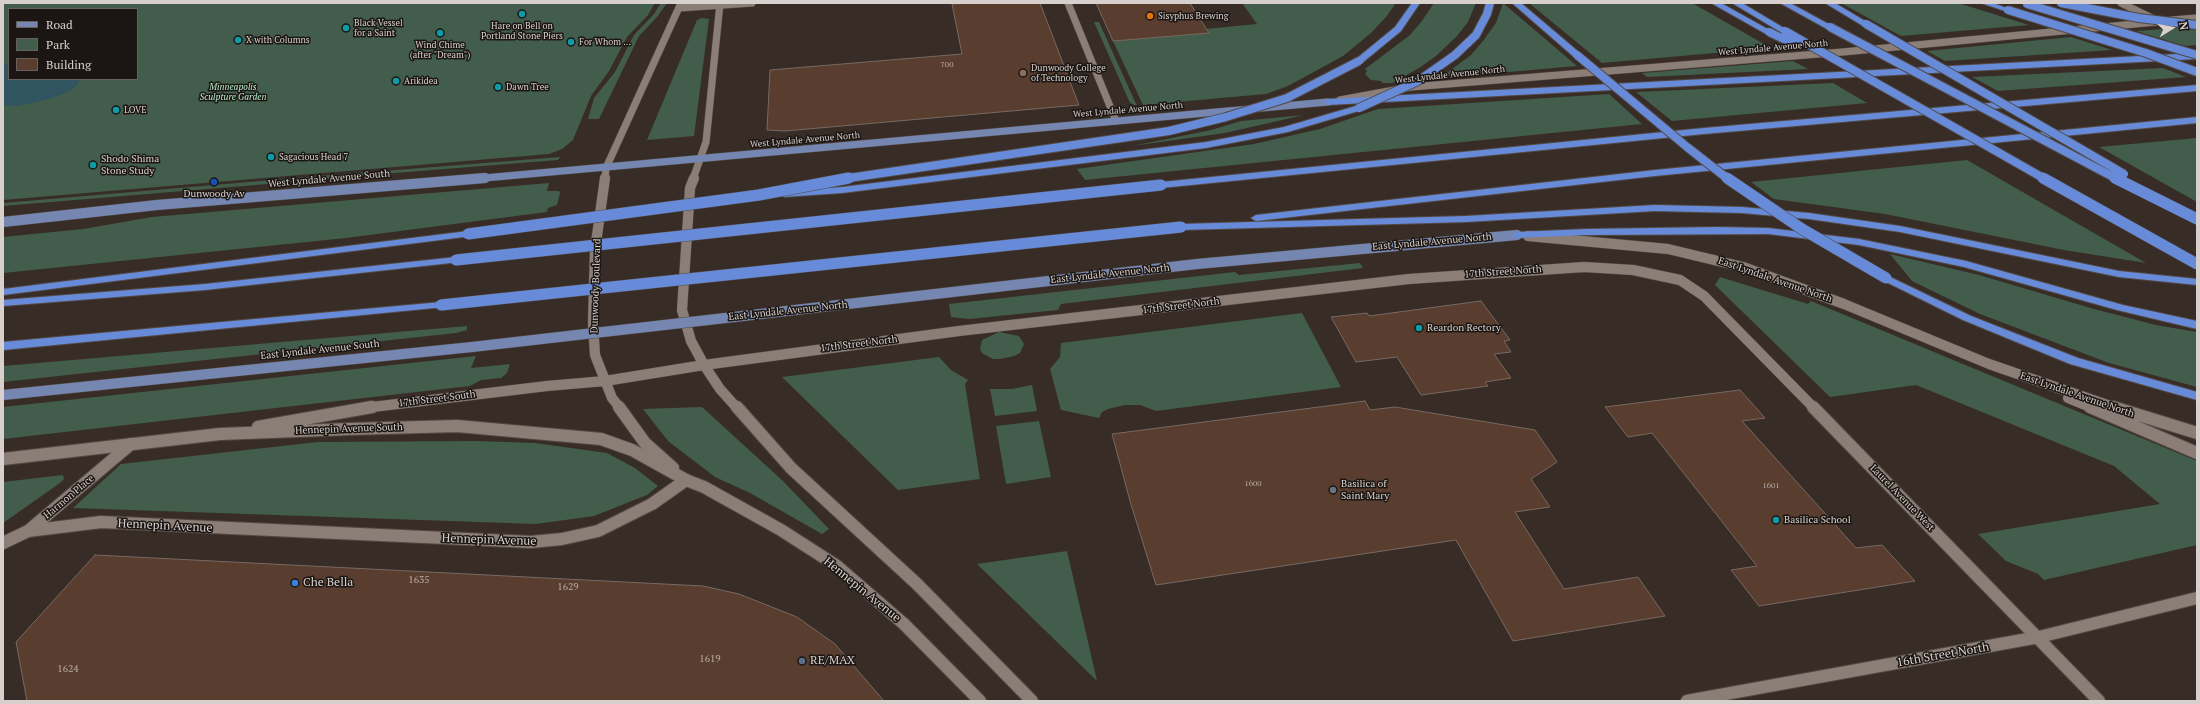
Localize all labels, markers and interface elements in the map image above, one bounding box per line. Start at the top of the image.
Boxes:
legend [8,8,138,80]
north arrow [2152,8,2192,48]
marker: Hare on Bell on Portland Stone Piers [517,9,527,19]
marker: Sisyphus Brewing [1145,11,1155,21]
place label: Sisyphus Brewing [1158,11,1228,21]
text: Road [46,17,73,32]
place label: Black Vessel for a Saint [354,18,403,39]
text: N [2176,20,2191,31]
place label: Hare on Bell on Portland Stone Piers [481,21,563,42]
marker: Black Vessel for a Saint [341,23,351,33]
marker: Wind Chime (after "Dream") [435,28,445,38]
marker: X with Columns [233,35,243,45]
place label: X with Columns [246,35,310,45]
text: Park [46,37,70,52]
marker: For Whom ... [566,37,576,47]
place label: For Whom ... [579,37,631,47]
street label: West Lyndale Avenue North [1718,38,1828,58]
place label: Wind Chime (after "Dream") [410,40,470,61]
text: Building [46,57,91,72]
house number: 700 [941,60,953,70]
place label: Dunwoody College of Technology [1031,63,1106,84]
street label: West Lyndale Avenue North [1395,64,1505,86]
marker: Dunwoody College of Technology [1018,68,1028,78]
marker: Arikidea [391,76,401,86]
place label: Arikidea [404,76,438,86]
park label: Minneapolis Sculpture Garden [200,82,266,103]
marker: Dawn Tree [493,82,503,92]
place label: Dawn Tree [506,82,549,92]
street label: West Lyndale Avenue North [1073,100,1183,120]
marker: LOVE [111,105,121,115]
place label: LOVE [124,105,146,115]
street label: West Lyndale Avenue North [750,130,860,150]
marker: Sagacious Head 7 [266,152,276,162]
place label: Sagacious Head 7 [279,152,348,162]
place label: Shodo Shima Stone Study [101,153,159,176]
marker: Shodo Shima Stone Study [88,160,98,170]
street label: West Lyndale Avenue South [267,168,391,190]
marker: Dunwoody Av [209,177,219,187]
place label: Dunwoody Av [183,188,245,200]
street label: East Lyndale Avenue North [1372,231,1492,253]
street label: Dunwoody Boulevard [588,238,604,334]
street label: East Lyndale Avenue North [1716,255,1834,305]
street label: East Lyndale Avenue North [1050,262,1170,286]
street label: 17th Street North [1464,263,1542,281]
street label: 17th Street North [1142,295,1220,317]
street label: East Lyndale Avenue North [728,299,848,323]
place label: Reardon Rectory [1427,322,1501,334]
marker: Reardon Rectory [1414,323,1424,333]
street label: 17th Street North [820,333,898,355]
street label: East Lyndale Avenue South [260,338,380,362]
street label: East Lyndale Avenue North [2018,370,2136,420]
street label: 17th Street South [398,388,476,410]
street label: Hennepin Avenue South [295,421,403,437]
street label: Laurel Avenue West [1867,462,1937,534]
street label: Harmon Place [41,472,97,522]
place label: Basilica of Saint Mary [1341,478,1389,502]
house number: 1600 [1244,479,1262,489]
house number: 1601 [1762,481,1780,491]
marker: Basilica of Saint Mary [1328,485,1338,495]
place label: Basilica School [1784,514,1851,526]
marker: Basilica School [1771,515,1781,525]
street label: Hennepin Avenue [117,516,213,536]
street label: Hennepin Avenue [441,531,537,549]
street label: Hennepin Avenue [821,555,903,625]
house number: 1635 [408,574,430,586]
place label: Che Bella [303,576,353,590]
marker: Che Bella [290,578,300,588]
house number: 1629 [557,581,579,593]
street label: 16th Street North [1896,640,1990,670]
house number: 1619 [699,653,721,665]
place label: RE/MAX [810,654,855,668]
marker: RE/MAX [797,656,807,666]
house number: 1624 [57,663,79,675]

